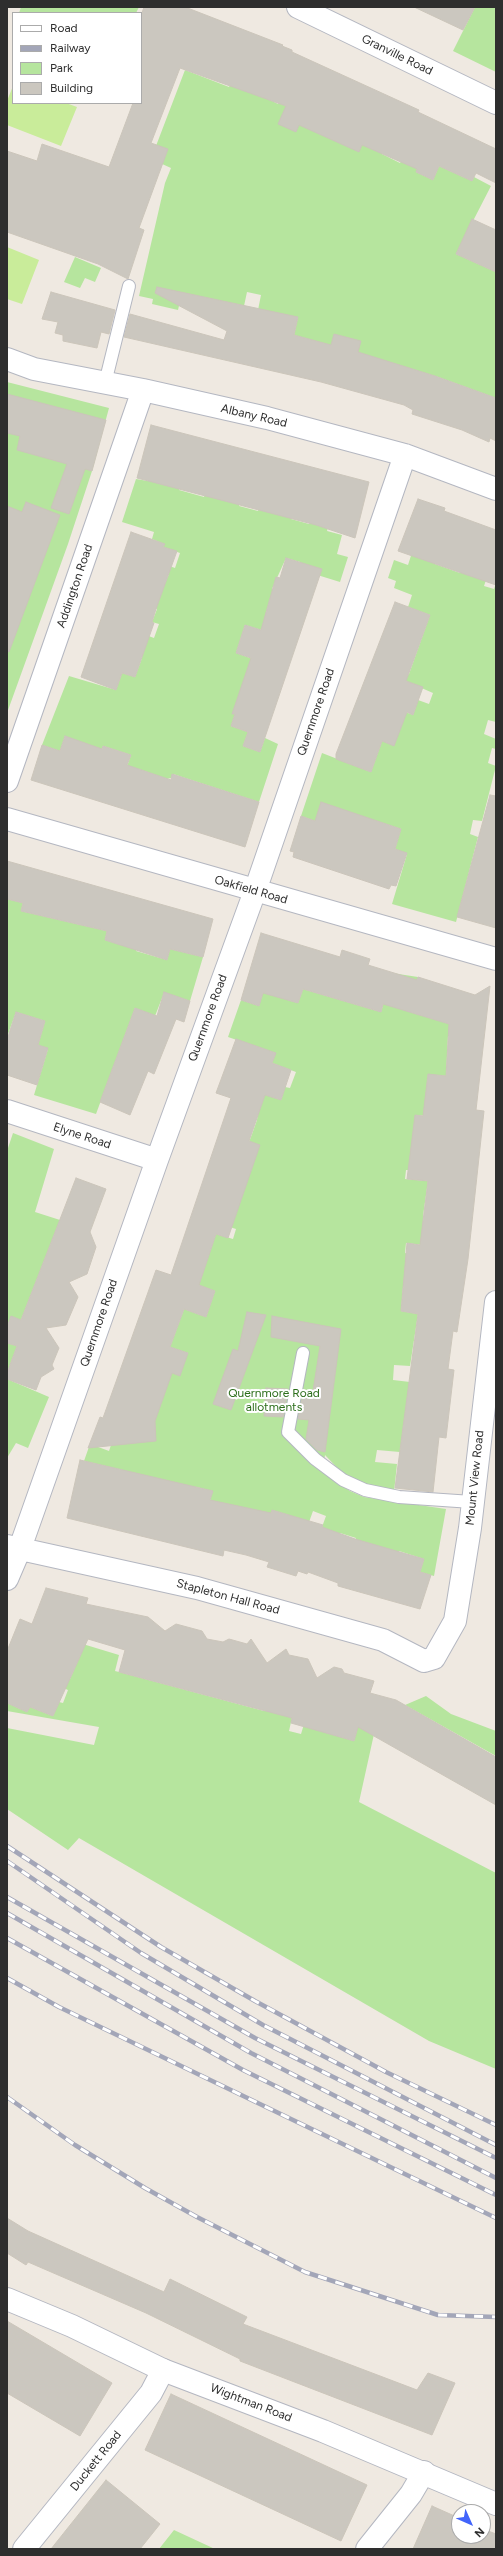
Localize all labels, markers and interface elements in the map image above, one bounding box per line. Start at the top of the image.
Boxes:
legend [12,12,142,104]
text: Road [50,21,78,35]
street label: Granville Road [359,32,435,78]
text: Railway [50,41,91,55]
text: Park [50,61,73,75]
text: Building [50,81,93,95]
street label: Albany Road [220,401,288,431]
street label: Addington Road [54,542,96,630]
street label: Quernmore Road [294,666,338,758]
street label: Oakfield Road [213,873,289,907]
street label: Quernmore Road [186,972,230,1064]
street label: Elyne Road [51,1120,113,1152]
street label: Quernmore Road [77,1277,121,1369]
park label: Quernmore Road allotments [228,1386,320,1414]
street label: Mount View Road [463,1430,487,1526]
street label: Stapleton Hall Road [175,1576,281,1618]
street label: Wightman Road [208,2381,294,2425]
street label: Duckett Road [67,2428,125,2494]
north arrow [451,2504,491,2544]
text: N [472,2525,487,2540]

